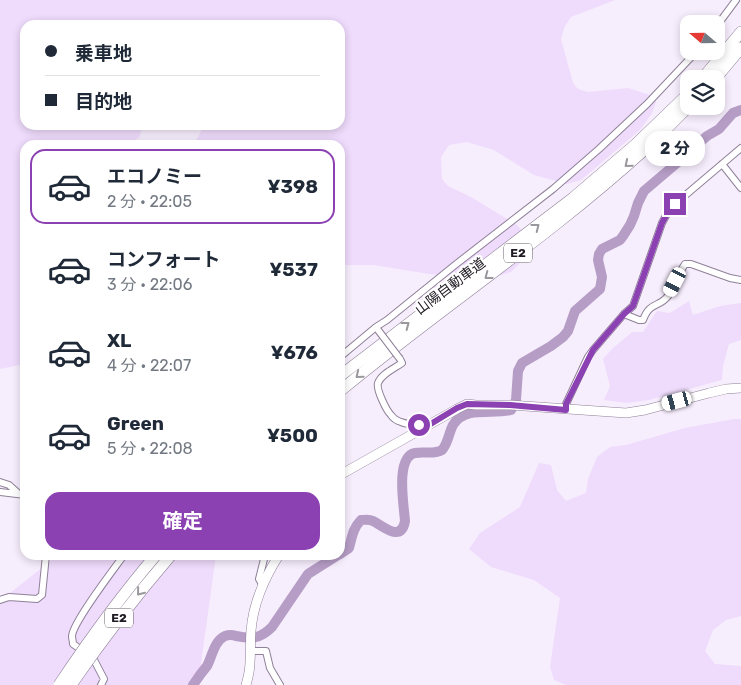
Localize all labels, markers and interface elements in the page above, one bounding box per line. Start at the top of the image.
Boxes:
north arrow [680,15,725,60]
map controls [680,15,725,115]
text: 乗車地 [75,42,132,65]
button: layers [680,70,725,115]
text: 目的地 [75,90,132,113]
callout: 2 分 [645,132,705,166]
text: 2 分 [660,139,690,158]
one-way arrow [625,158,634,167]
icon: car [47,164,92,209]
text: エコノミー [107,165,202,188]
text: ¥398 [267,175,318,198]
text: 2 分 · 22:05 [107,192,192,211]
route end [664,193,686,215]
one-way arrow [530,224,540,233]
road number: E2 [504,244,532,262]
icon: car [47,247,92,292]
text: コンフォート [107,248,220,271]
street label: 山陽自動車道 [412,254,489,318]
text: ¥537 [269,258,318,281]
car [661,265,688,299]
one-way arrow [485,271,494,279]
text: 3 分 · 22:06 [107,275,192,294]
one-way arrow [400,322,410,331]
text: XL [107,329,131,352]
icon: car [47,330,92,375]
text: ¥676 [270,341,318,364]
text: 4 分 · 22:07 [107,356,191,375]
one-way arrow [356,370,365,378]
car [660,390,693,412]
text: Green [107,412,164,435]
icon: car [47,413,92,458]
route start [408,414,430,436]
text: ¥500 [267,424,318,447]
text: 5 分 · 22:08 [107,439,193,458]
button: 確定 [45,492,320,550]
one-way arrow [137,586,145,595]
road number: E2 [105,608,133,628]

